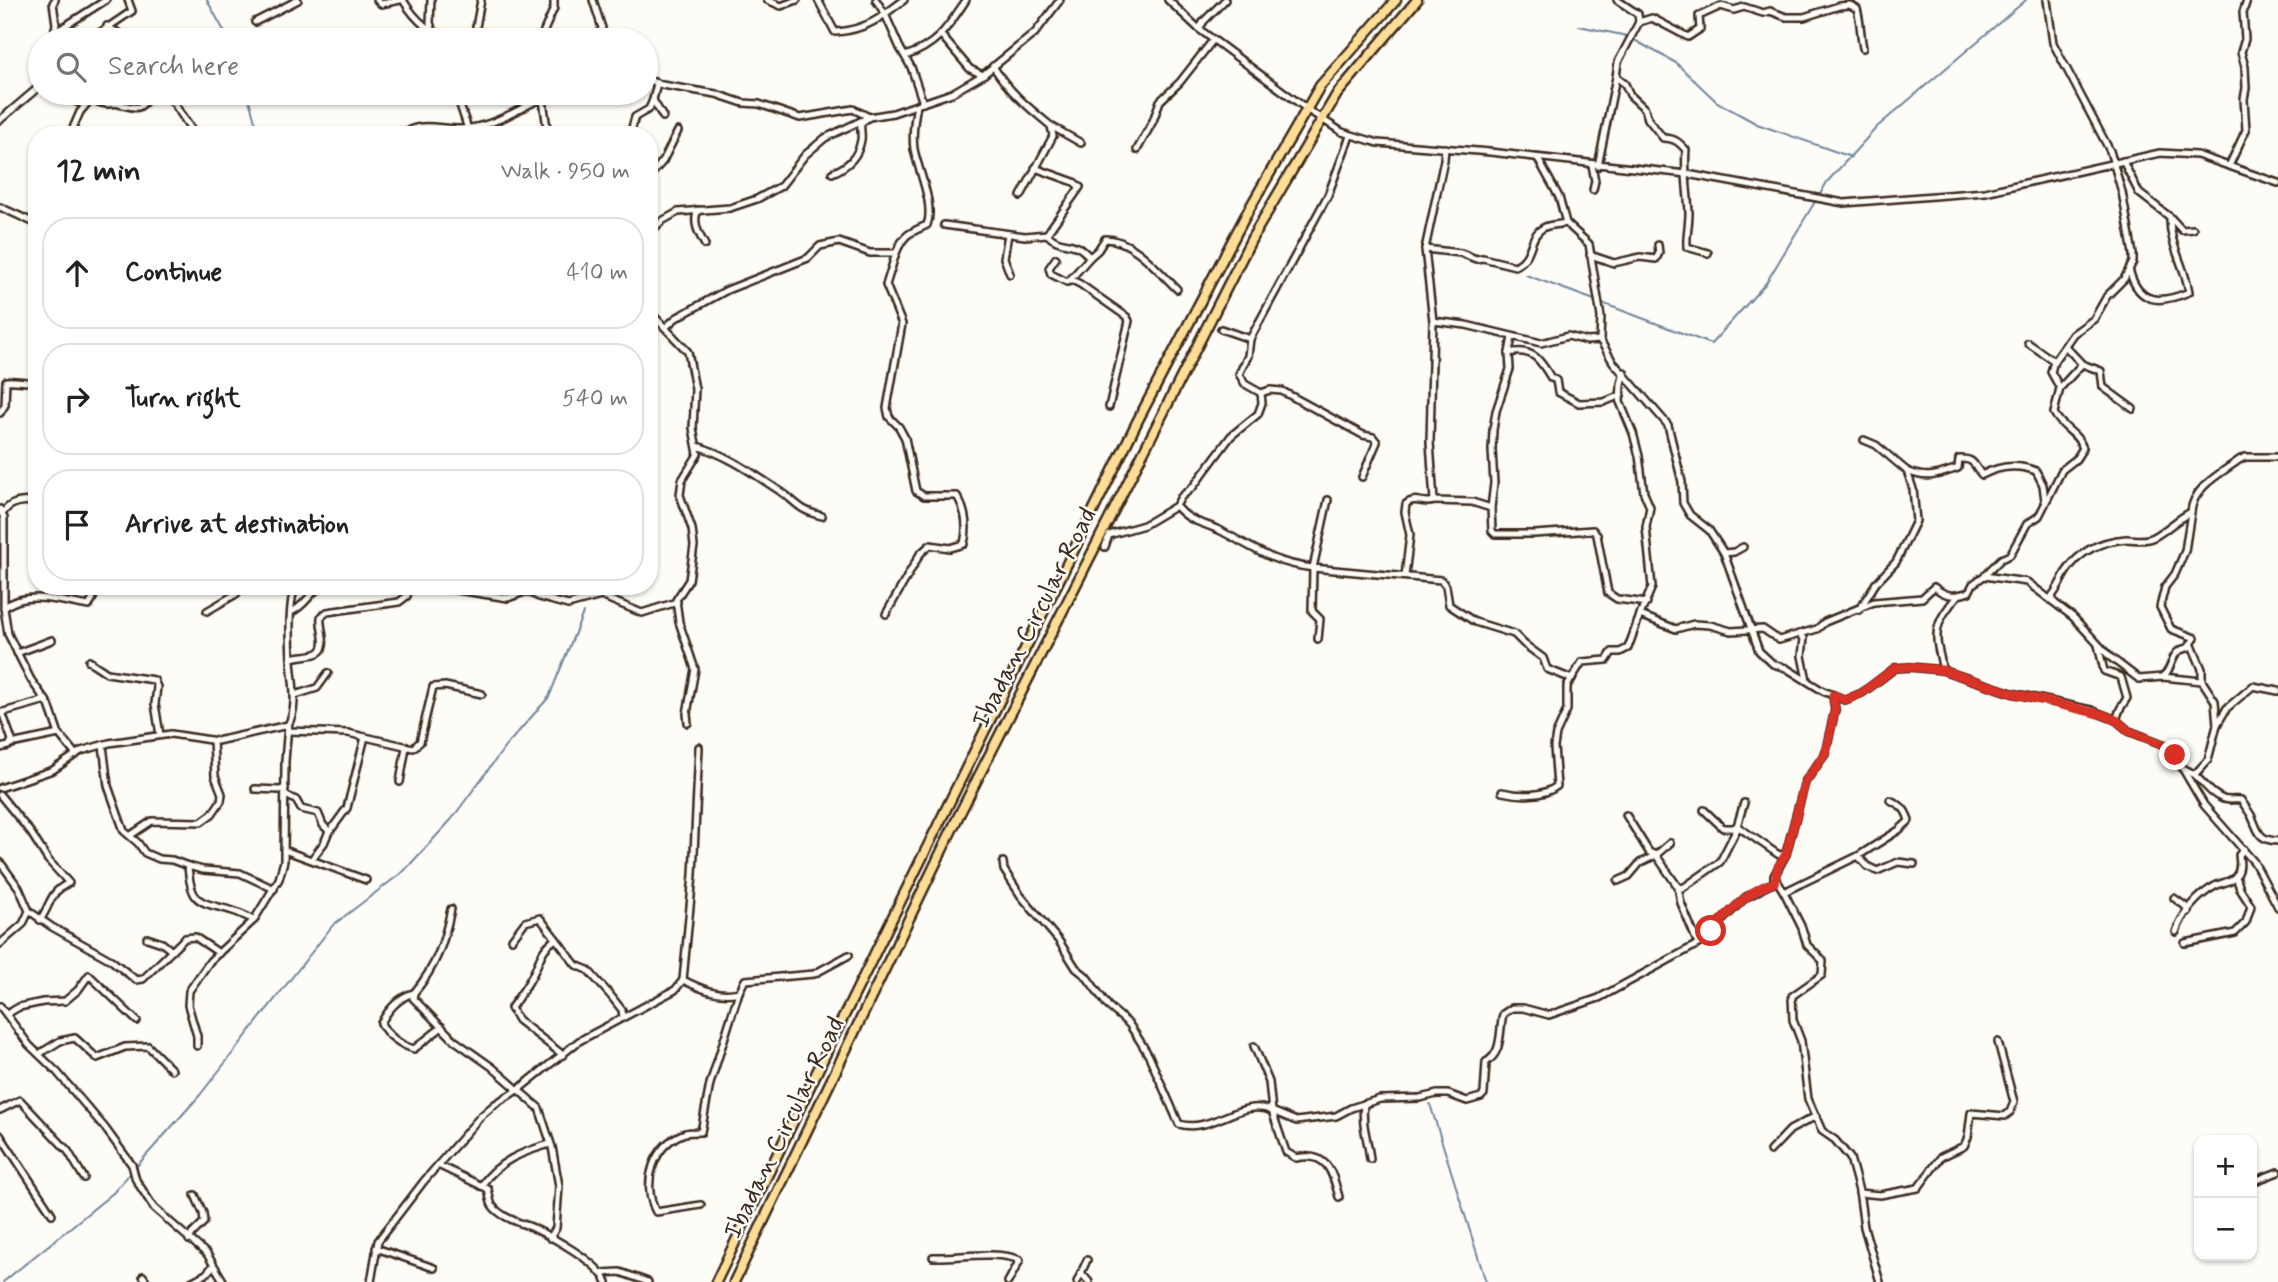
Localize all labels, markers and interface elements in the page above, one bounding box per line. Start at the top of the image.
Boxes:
search box [28,28,658,105]
icon: search [52,48,90,86]
text: Search here [108,50,239,84]
text: 12 min [56,152,141,191]
text: Walk · 950 m [501,157,630,187]
icon: ahead [58,254,96,292]
text: Continue [125,256,222,290]
text: 410 m [566,258,628,288]
icon: right [58,380,96,418]
text: Turn right [125,382,241,416]
text: 540 m [562,384,628,414]
street label: Ibadan Circular Road [965,502,1105,734]
icon: arrive [58,506,96,544]
text: Arrive at destination [125,508,349,542]
route end [2159,739,2190,770]
route start [1695,915,1726,946]
street label: Ibadan Circular Road [716,1011,854,1245]
map controls [2194,1135,2257,1261]
button: + [2194,1135,2257,1198]
button: − [2194,1198,2257,1261]

